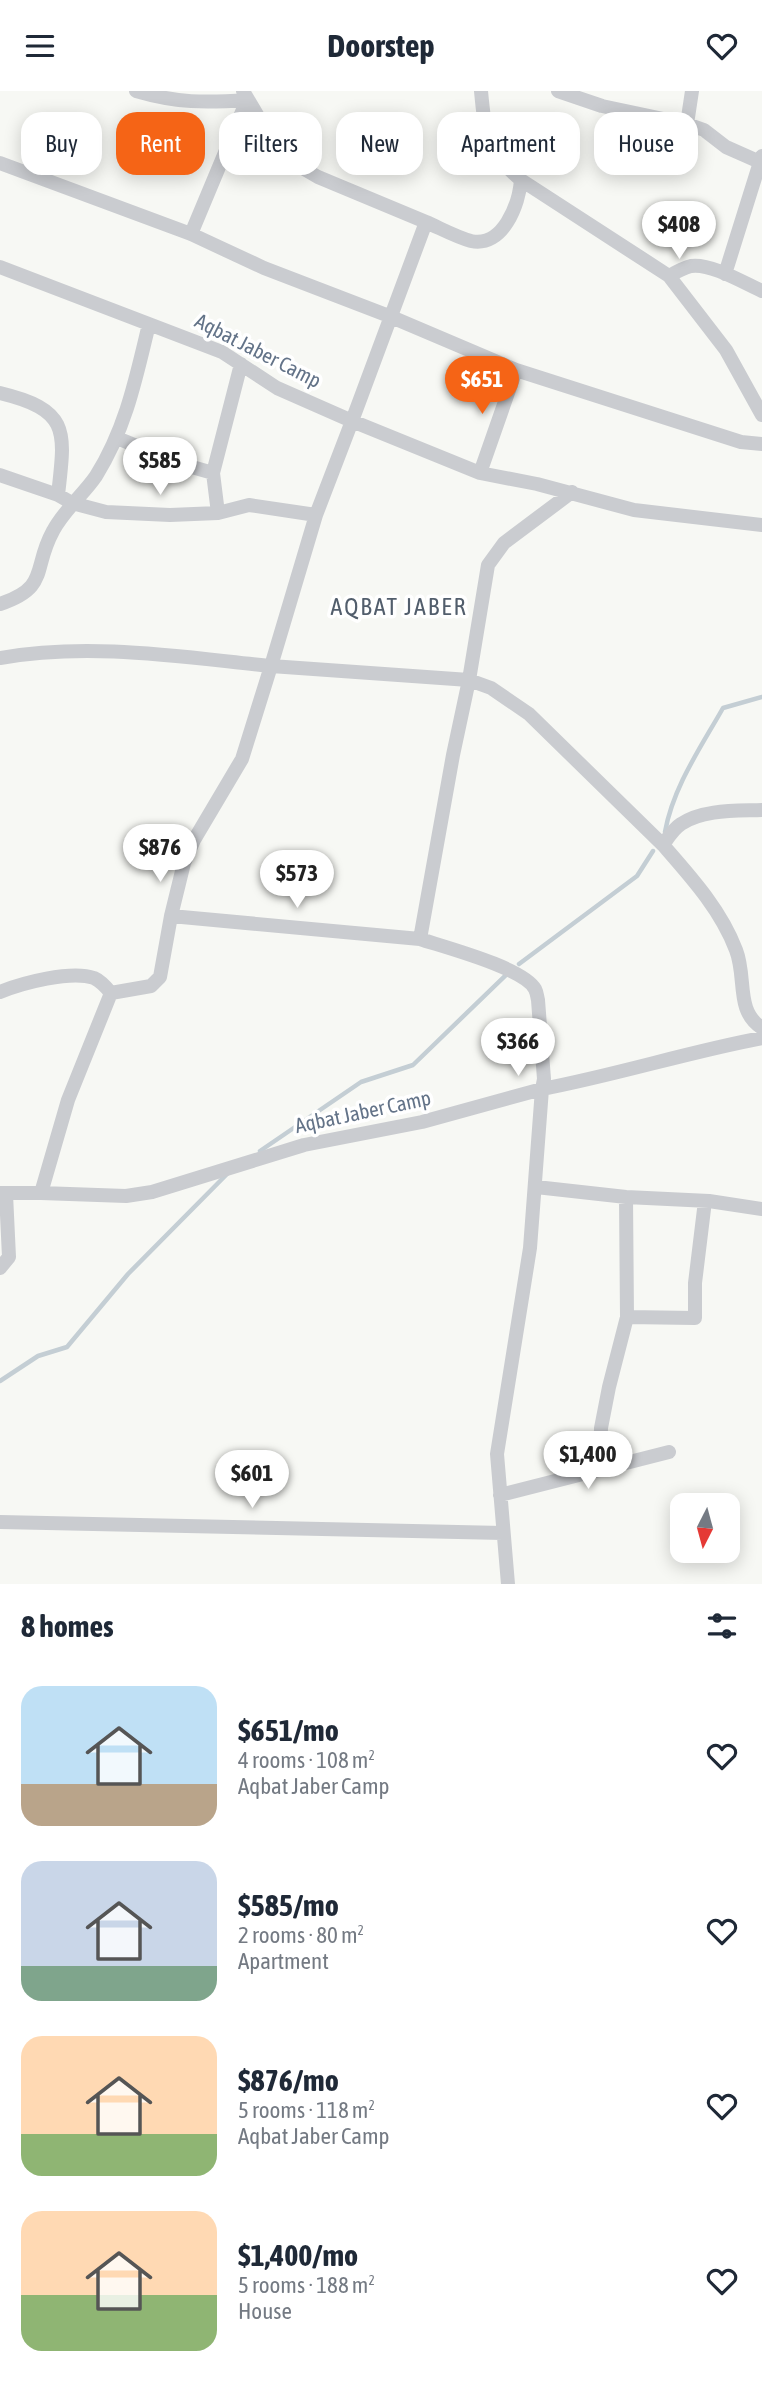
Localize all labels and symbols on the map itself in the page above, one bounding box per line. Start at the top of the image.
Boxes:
pin: $408 [638,201,720,261]
street label: Aqbat Jaber Camp [191,308,326,392]
pin: $651 [441,357,523,416]
pin: $585 [119,437,201,497]
district label: AQBAT JABER [331,593,467,620]
pin: $876 [119,825,201,884]
pin: $573 [256,851,338,910]
pin: $366 [477,1019,559,1078]
street label: Aqbat Jaber Camp [293,1085,433,1137]
pin: $1,400 [531,1431,645,1491]
pin: $601 [211,1451,293,1510]
north arrow [670,1493,740,1563]

